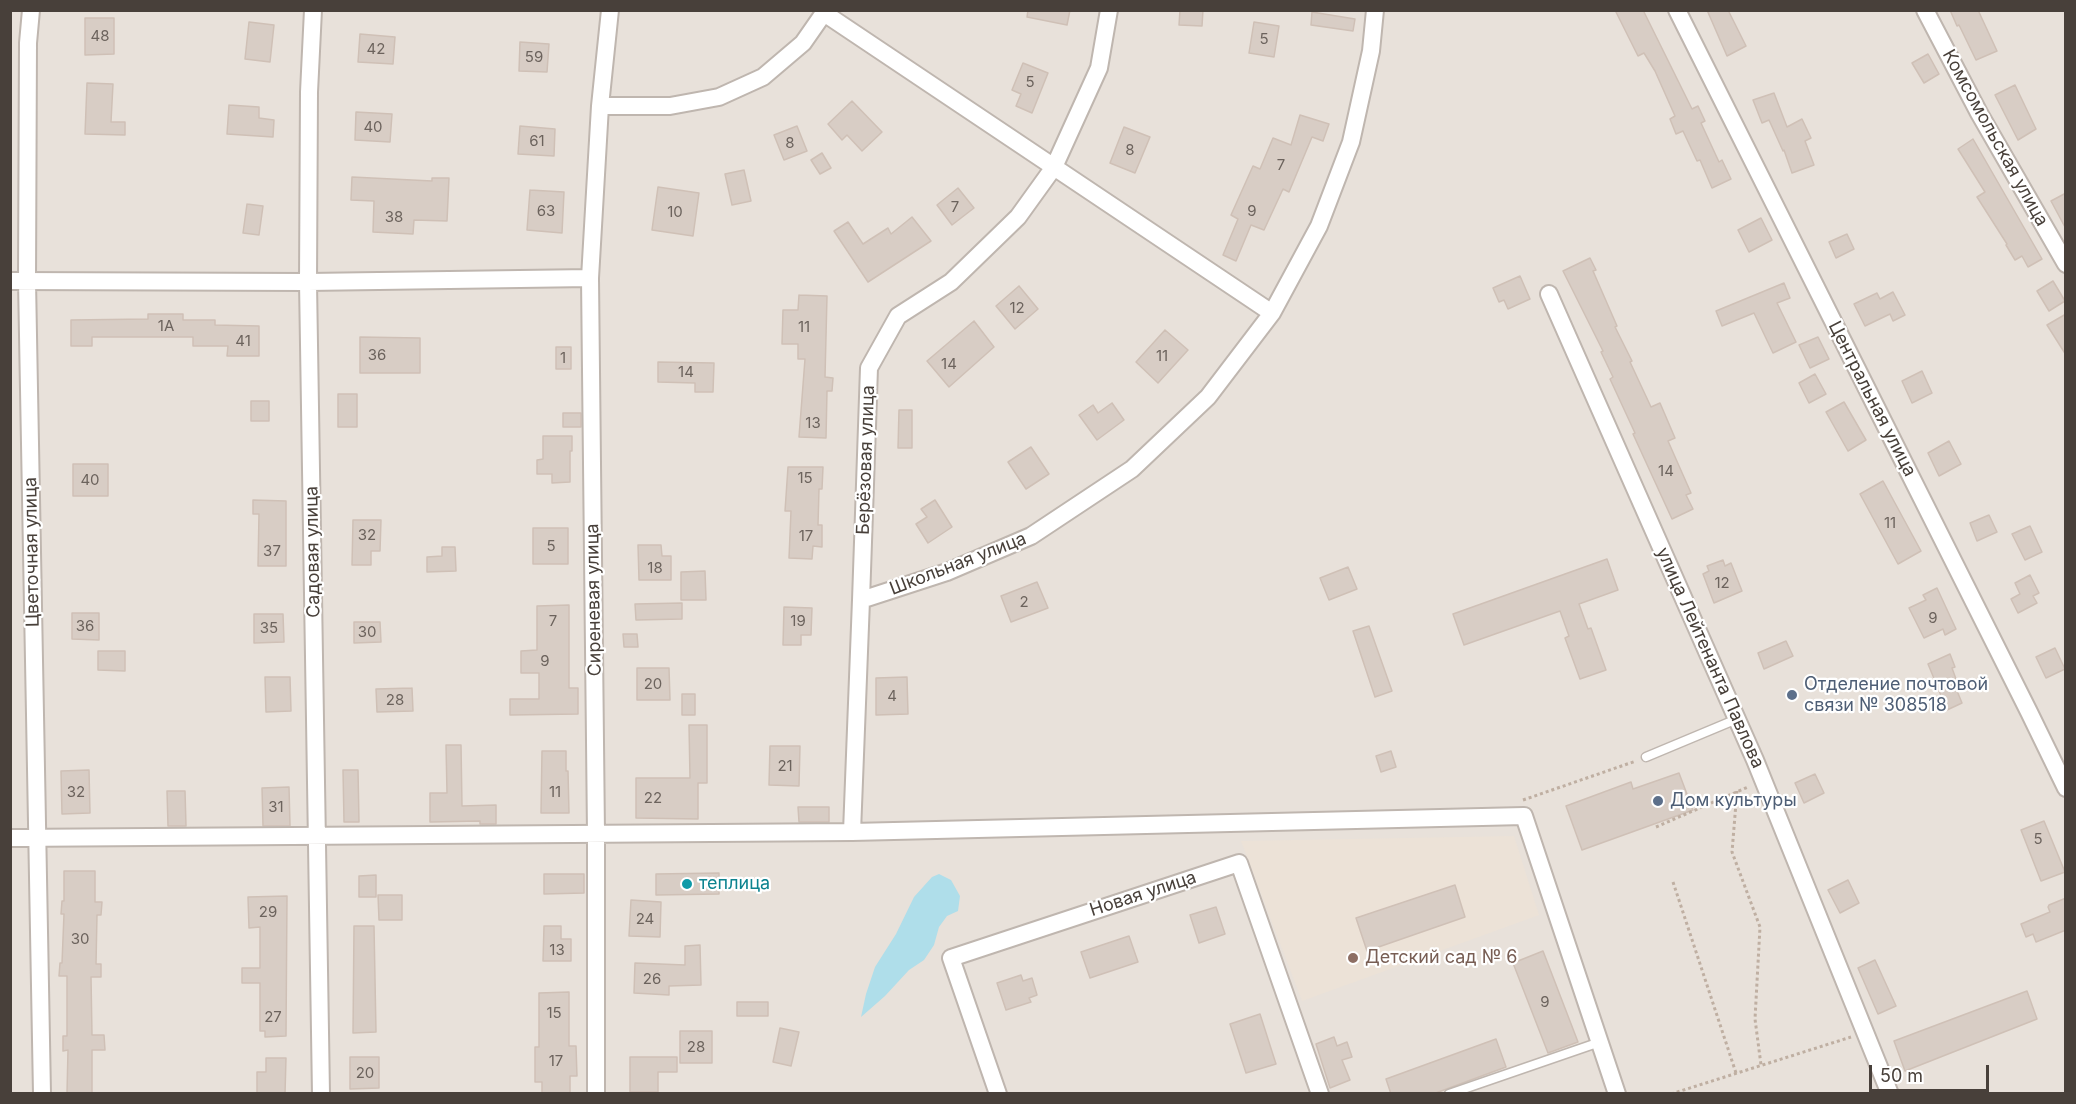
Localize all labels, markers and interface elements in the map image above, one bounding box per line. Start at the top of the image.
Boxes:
house number: 48 [91,27,109,45]
house number: 5 [1259,30,1269,48]
house number: 42 [367,40,385,58]
street label: Комсомольская улица [1937,46,2053,230]
house number: 59 [525,48,543,66]
house number: 5 [1025,73,1035,91]
house number: 40 [363,118,383,136]
house number: 61 [529,132,545,150]
house number: 8 [785,134,795,152]
house number: 8 [1125,141,1135,159]
house number: 7 [1277,156,1285,174]
house number: 7 [951,198,959,216]
house number: 63 [537,202,555,220]
house number: 9 [1247,202,1257,220]
house number: 10 [667,203,683,221]
house number: 38 [385,208,403,226]
house number: 12 [1009,299,1025,317]
house number: 1А [158,317,174,335]
house number: 11 [798,318,810,336]
street label: Центральная улица [1823,318,1921,480]
house number: 41 [235,332,251,350]
house number: 36 [368,346,386,364]
house number: 11 [1156,347,1168,365]
house number: 1 [560,349,566,367]
house number: 14 [941,355,957,373]
house number: 14 [678,363,694,381]
street label: Берёзовая улица [853,385,879,535]
house number: 13 [805,414,821,432]
house number: 14 [1658,462,1674,480]
house number: 15 [797,469,813,487]
house number: 40 [80,471,100,489]
street label: Цветочная улица [20,477,44,627]
street label: Садовая улица [301,486,325,618]
house number: 11 [1884,514,1896,532]
street label: Сиреневая улица [582,523,606,677]
house number: 32 [358,526,376,544]
house number: 17 [799,527,813,545]
street label: Школьная улица [887,528,1029,600]
house number: 5 [546,537,556,555]
house number: 37 [263,542,281,560]
street label: улица Лейтенанта Павлова [1651,544,1769,772]
house number: 18 [647,559,663,577]
house number: 12 [1714,574,1730,592]
house number: 2 [1019,593,1029,611]
house number: 9 [1928,609,1938,627]
house number: 7 [549,612,557,630]
house number: 19 [790,612,806,630]
house number: 36 [76,617,94,635]
house number: 35 [260,619,278,637]
house number: 30 [358,623,376,641]
house number: 9 [540,652,550,670]
place label: Отделение почтовой связи № 308518 [1804,674,1988,716]
house number: 20 [644,675,662,693]
house number: 4 [887,687,897,705]
marker: Отделение почтовой связи № 308518 [1785,688,1799,702]
house number: 28 [386,691,404,709]
house number: 21 [777,757,793,775]
house number: 32 [67,783,85,801]
house number: 11 [549,783,561,801]
house number: 22 [644,789,662,807]
place label: Дом культуры [1670,790,1797,812]
marker: Дом культуры [1651,794,1665,808]
house number: 31 [268,798,284,816]
house number: 5 [2033,830,2043,848]
street label: Новая улица [1087,867,1199,921]
place label: теплица [699,873,770,895]
marker: теплица [680,877,694,891]
house number: 29 [259,903,277,921]
house number: 24 [636,910,654,928]
house number: 30 [71,930,89,948]
house number: 13 [549,941,565,959]
place label: Детский сад № 6 [1365,947,1518,969]
marker: Детский сад № 6 [1346,951,1360,965]
house number: 26 [643,970,661,988]
house number: 9 [1540,993,1550,1011]
house number: 15 [546,1004,562,1022]
house number: 27 [264,1008,282,1026]
house number: 28 [687,1038,705,1056]
house number: 17 [549,1052,563,1070]
scale bar [1872,1053,1992,1091]
house number: 20 [356,1064,374,1082]
text: 50 m [1880,1065,1923,1086]

